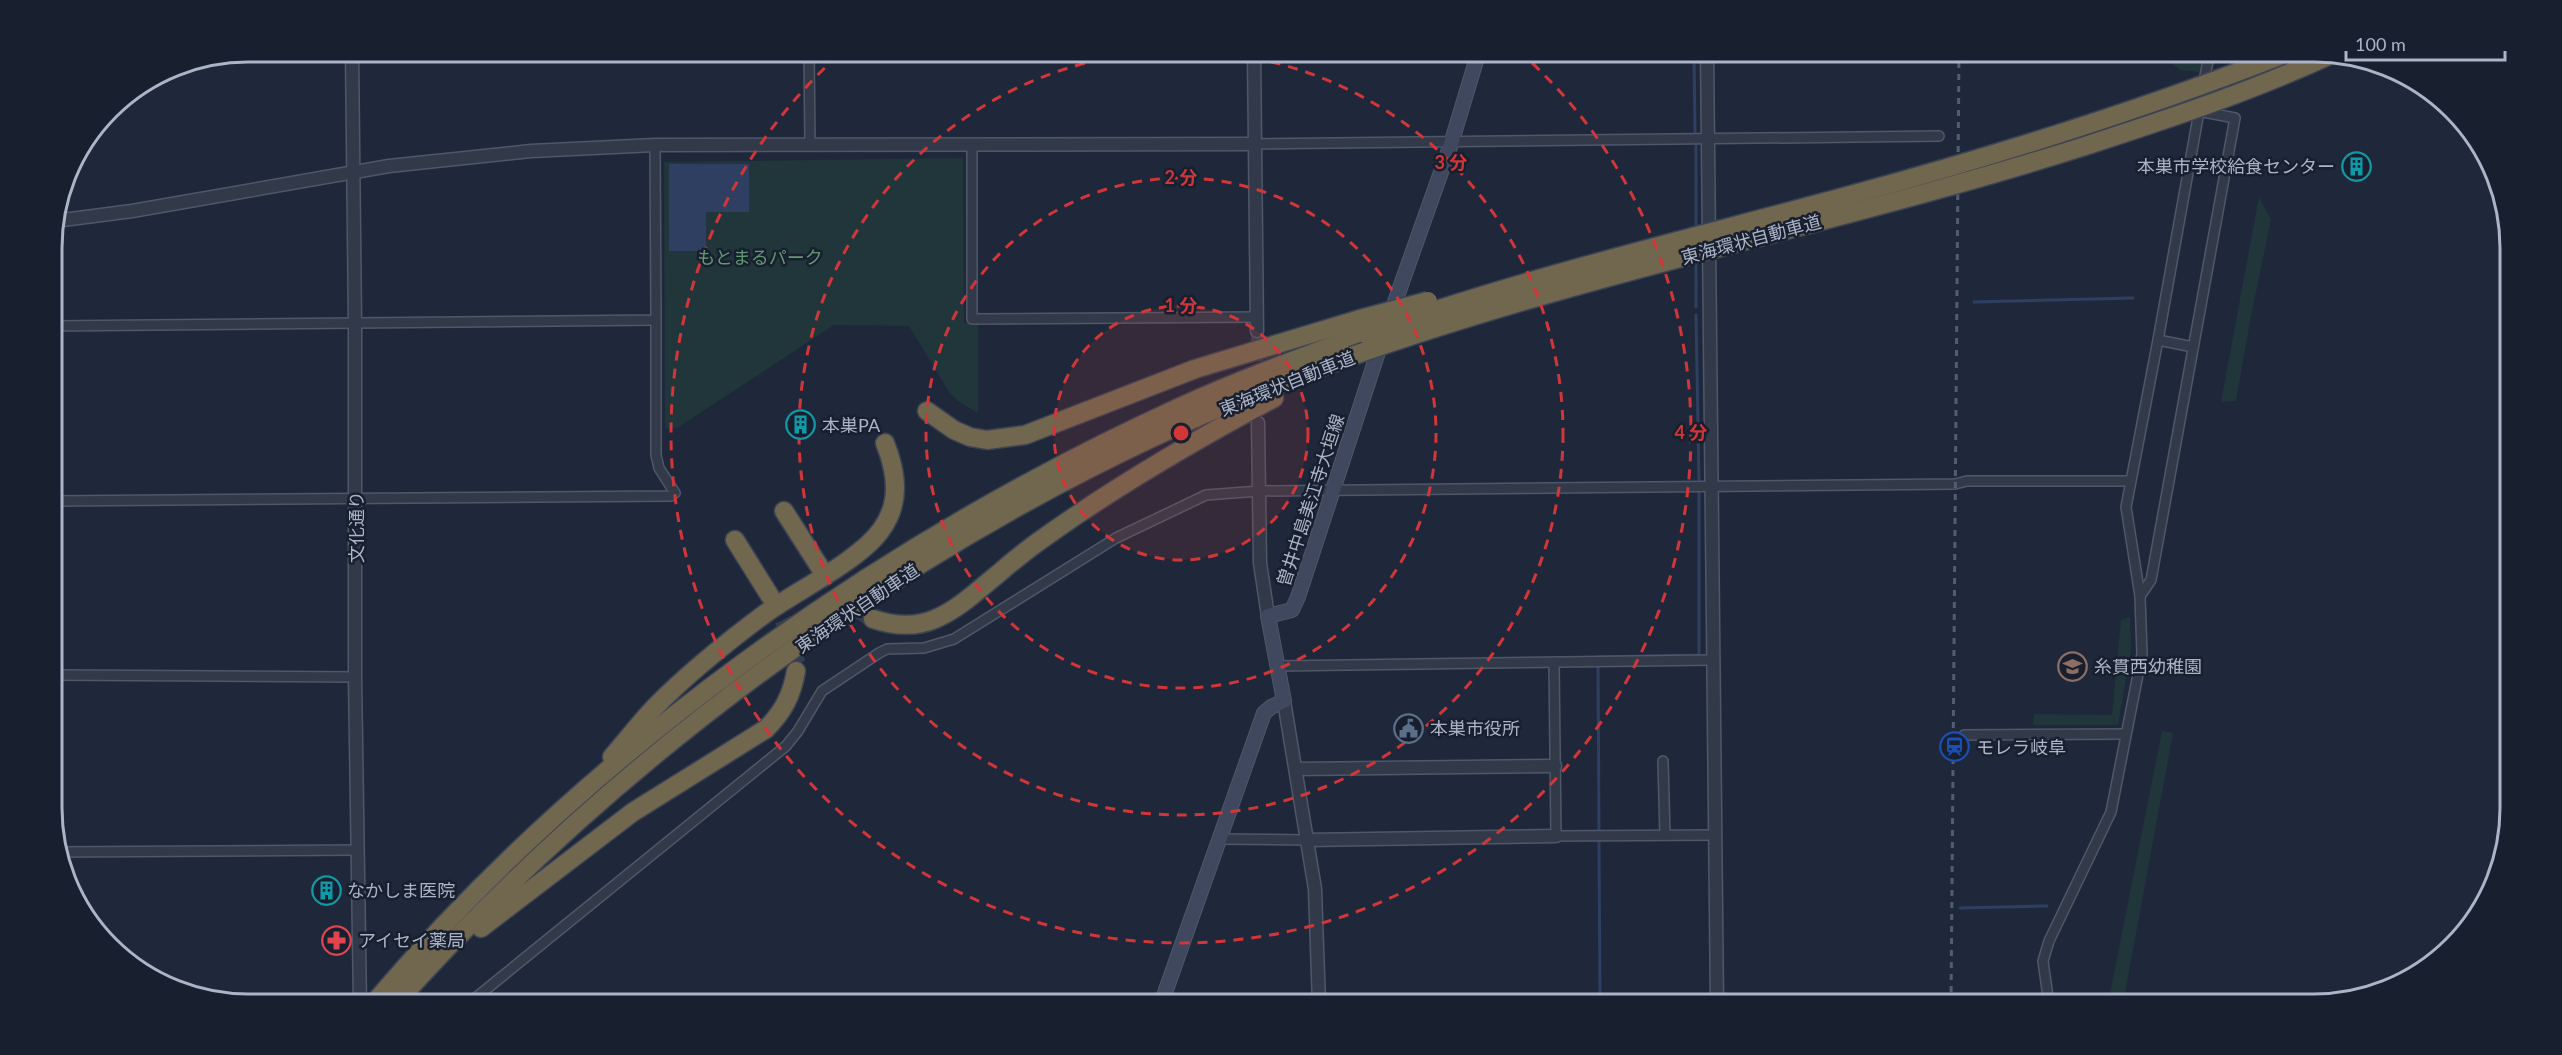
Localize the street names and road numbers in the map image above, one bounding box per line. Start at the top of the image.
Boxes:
street label: 東海環状自動車道 [1679,210,1823,268]
street label: 東海環状自動車道 [1216,346,1358,420]
street label: 曽井中島美江寺大垣線 [1272,411,1348,589]
street label: 文化通り [345,491,367,563]
street label: 東海環状自動車道 [791,559,923,657]

